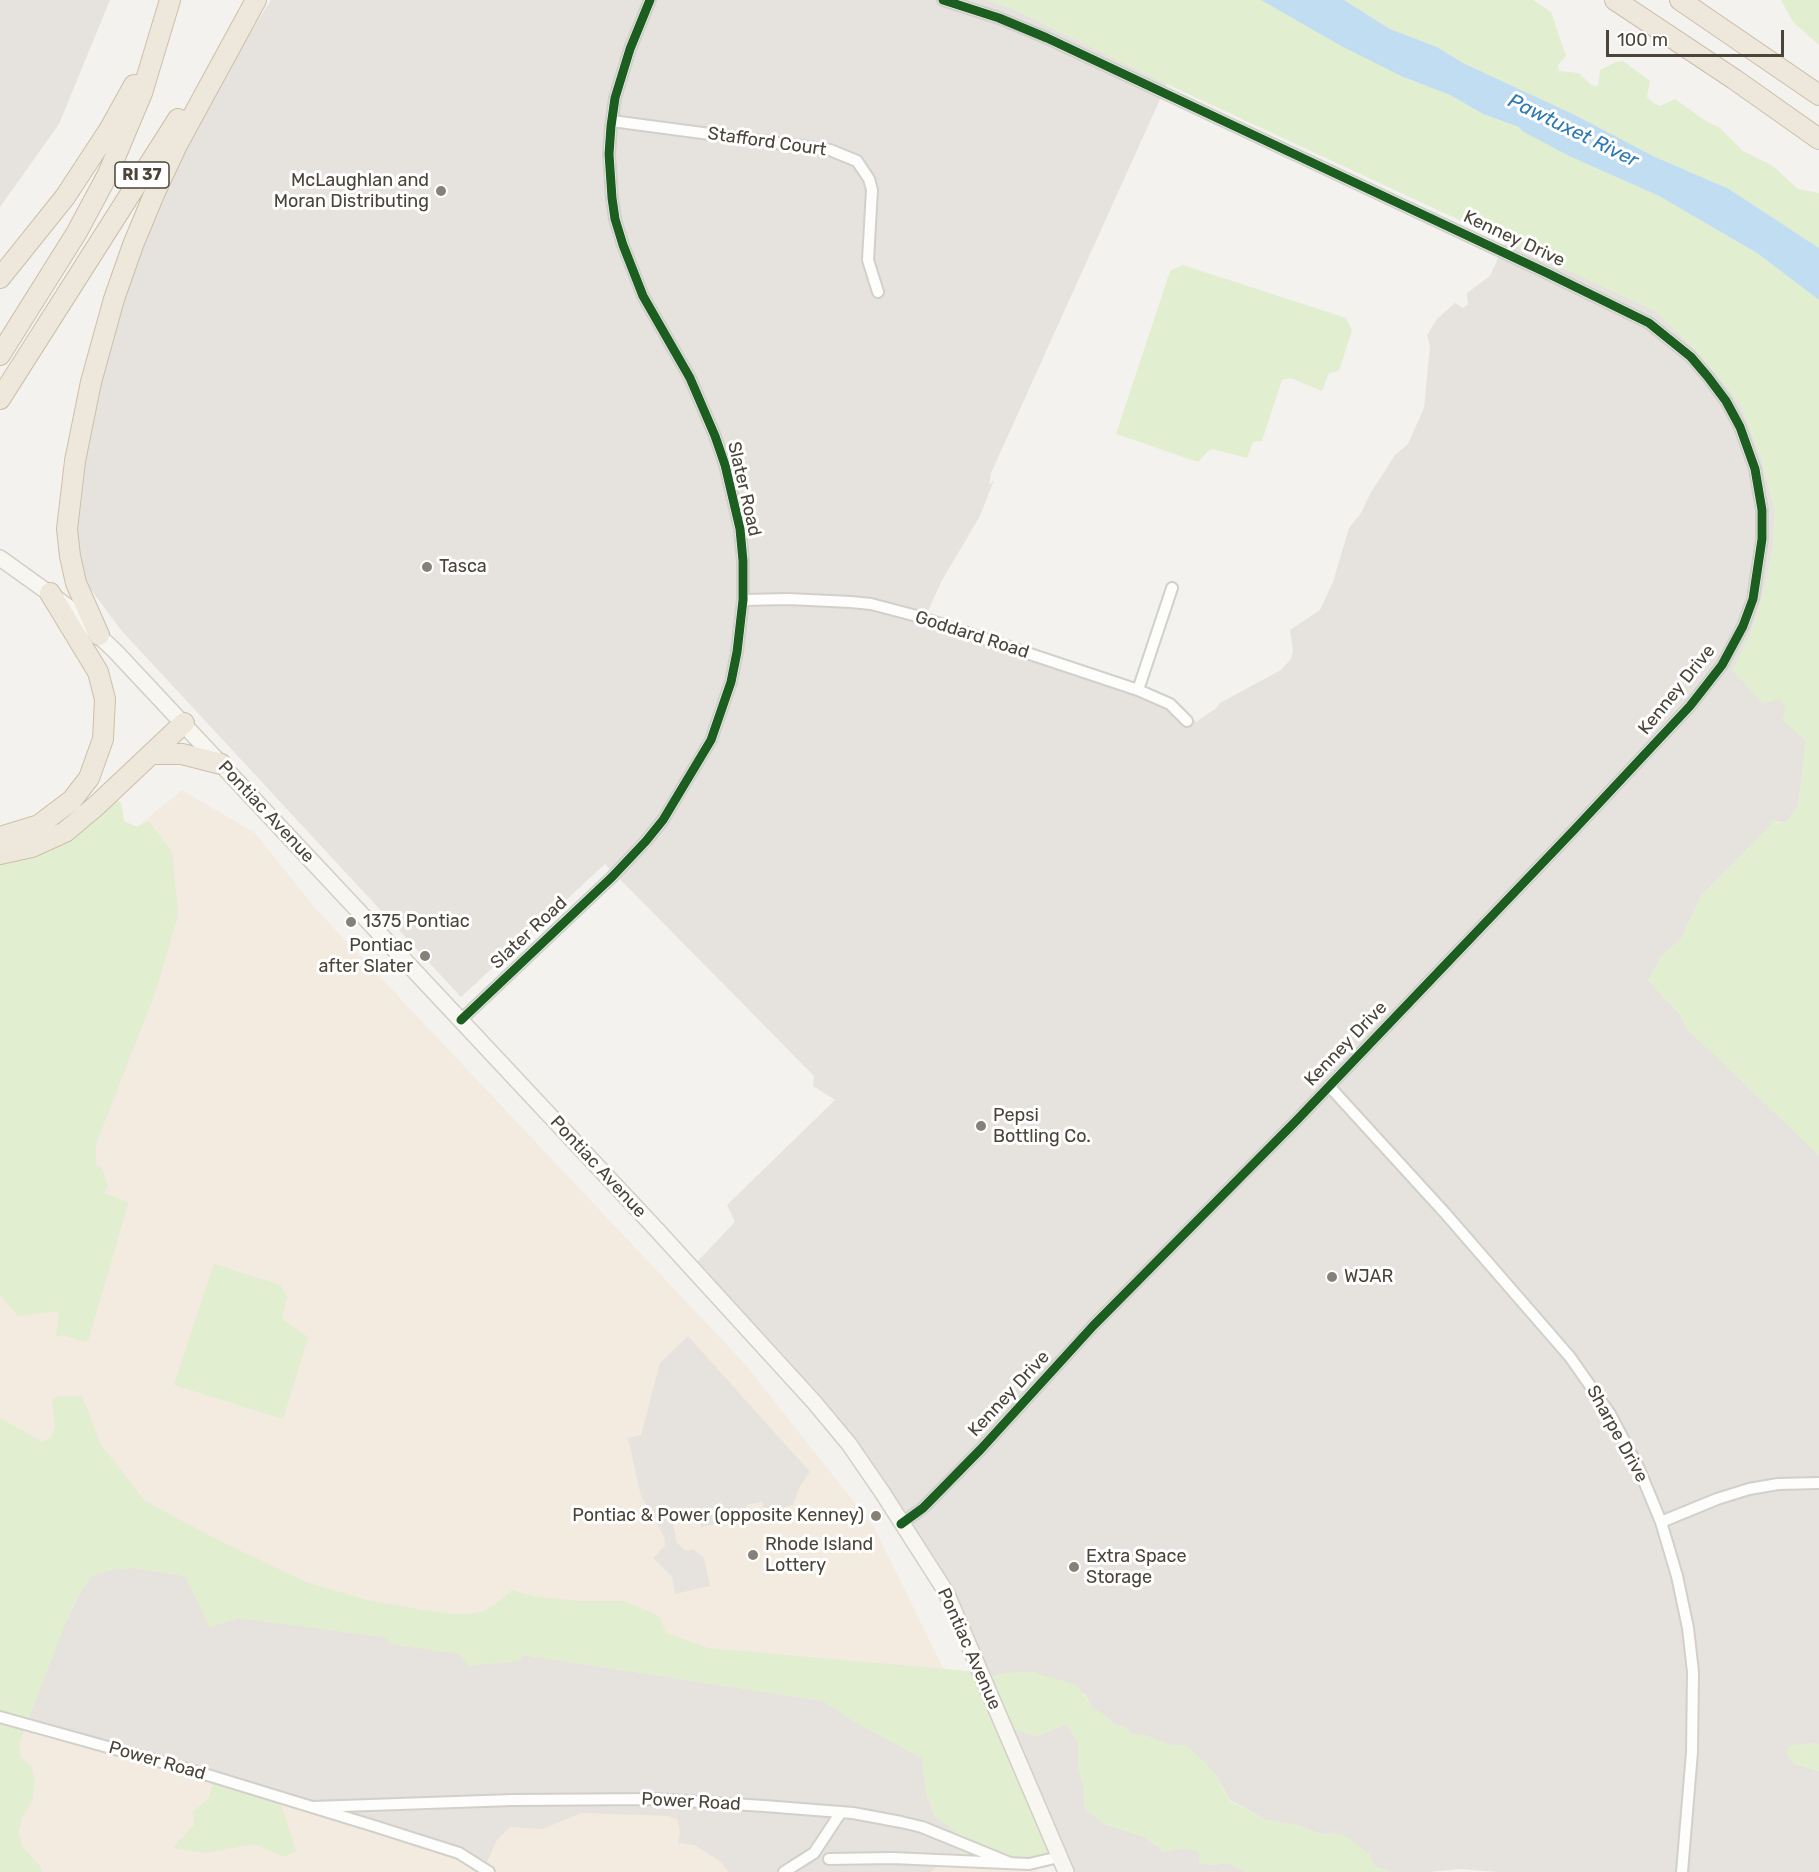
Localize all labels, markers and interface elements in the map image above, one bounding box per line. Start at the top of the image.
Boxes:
scale bar [1609,18,1788,56]
text: 100 m [1617,29,1668,51]
water label: Pawtuxet River [1504,89,1642,173]
street label: Stafford Court [706,123,828,161]
road number: RI 37 [115,162,169,188]
place label: McLaughlan and Moran Distributing [274,170,429,213]
marker: McLaughlan and Moran Distributing [434,184,448,198]
street label: Kenney Drive [1460,206,1568,272]
street label: Slater Road [723,440,765,538]
place label: Tasca [439,556,487,578]
marker: Tasca [420,560,434,574]
street label: Goddard Road [912,606,1032,664]
street label: Kenney Drive [1634,641,1720,739]
street label: Pontiac Avenue [213,757,319,867]
street label: Slater Road [486,892,572,974]
place label: 1375 Pontiac [363,911,470,933]
marker: 1375 Pontiac [344,915,358,929]
place label: Pontiac after Slater [318,935,413,978]
marker: Pontiac after Slater [418,949,432,963]
street label: Kenney Drive [1300,997,1392,1091]
place label: Pepsi Bottling Co. [993,1105,1091,1148]
street label: Pontiac Avenue [545,1112,651,1222]
marker: Pepsi Bottling Co. [974,1119,988,1133]
place label: WJAR [1344,1266,1393,1288]
marker: WJAR [1325,1270,1339,1284]
street label: Kenney Drive [964,1347,1054,1441]
street label: Sharpe Drive [1582,1382,1652,1486]
place label: Pontiac & Power (opposite Kenney) [572,1505,864,1527]
marker: Pontiac & Power (opposite Kenney) [869,1509,883,1523]
place label: Rhode Island Lottery [765,1534,873,1576]
place label: Extra Space Storage [1086,1546,1187,1588]
marker: Rhode Island Lottery [746,1548,760,1562]
marker: Extra Space Storage [1067,1560,1081,1574]
street label: Pontiac Avenue [932,1585,1006,1713]
street label: Power Road [106,1737,208,1785]
street label: Power Road [641,1789,741,1815]

